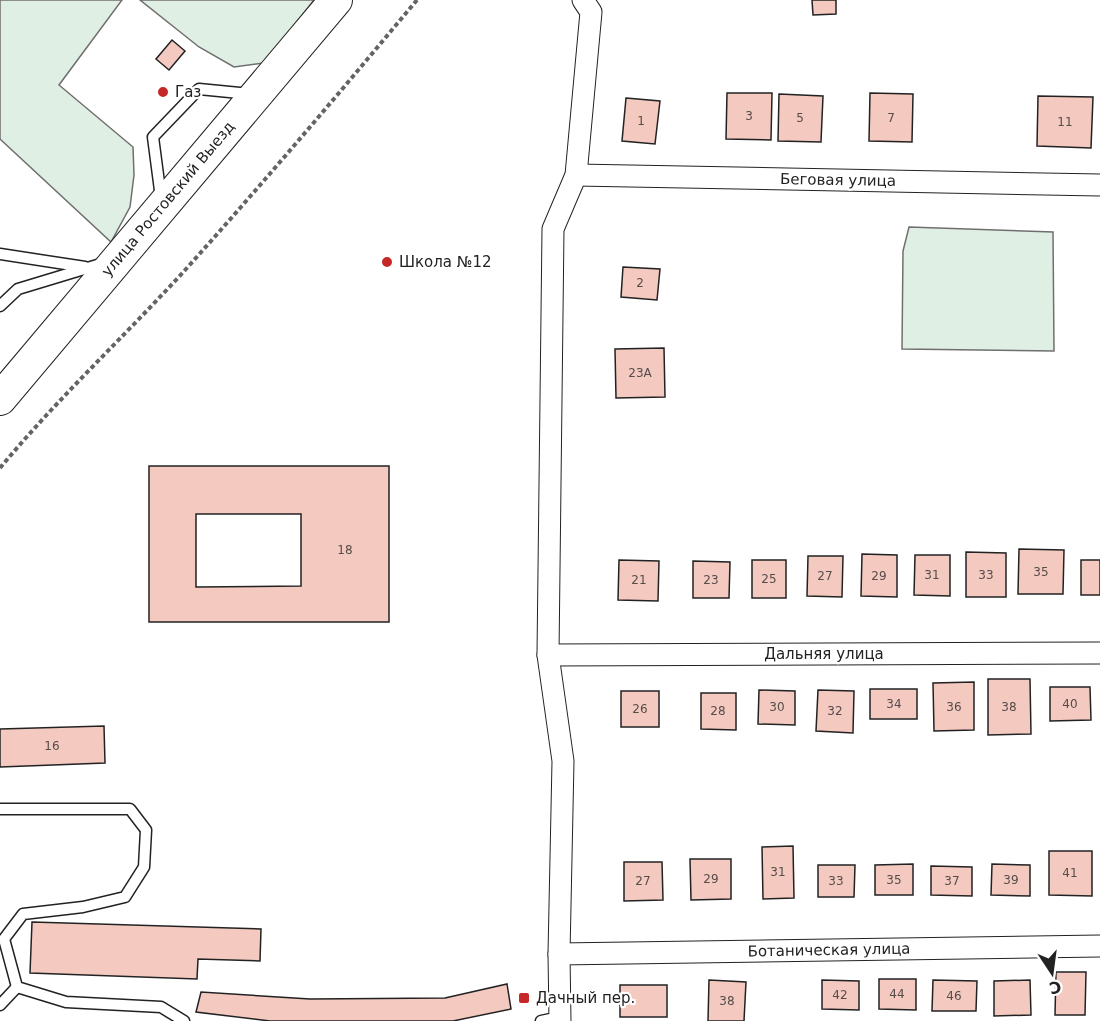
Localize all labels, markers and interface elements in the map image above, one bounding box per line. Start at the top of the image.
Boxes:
place label: Газ [175,83,201,101]
marker: Газ [156,85,170,99]
house number: 3 [745,109,753,123]
house number: 5 [796,111,804,125]
house number: 7 [887,111,895,125]
house number: 1 [637,114,645,128]
house number: 11 [1057,115,1073,129]
street label: улица Ростовский Выезд [98,118,238,280]
street label: Беговая улица [780,170,896,190]
place label: Школа №12 [399,253,492,271]
marker: Школа №12 [380,255,394,269]
house number: 2 [636,276,644,290]
house number: 23А [628,366,653,380]
house number: 18 [337,543,353,557]
house number: 35 [1033,565,1049,579]
house number: 31 [924,568,940,582]
house number: 33 [978,568,994,582]
house number: 27 [817,569,833,583]
house number: 29 [871,569,887,583]
house number: 25 [761,572,777,586]
house number: 21 [631,573,647,587]
house number: 23 [703,573,719,587]
street label: Дальняя улица [764,645,884,663]
house number: 34 [886,697,902,711]
house number: 40 [1062,697,1078,711]
house number: 30 [769,700,785,714]
house number: 36 [946,700,962,714]
house number: 38 [1001,700,1017,714]
house number: 26 [632,702,648,716]
house number: 28 [710,704,726,718]
house number: 32 [827,704,843,718]
house number: 16 [44,739,60,753]
house number: 31 [770,865,786,879]
house number: 41 [1062,866,1078,880]
house number: 29 [703,872,719,886]
house number: 35 [886,873,902,887]
house number: 39 [1003,873,1019,887]
house number: 27 [635,874,651,888]
house number: 33 [828,874,844,888]
house number: 37 [944,874,960,888]
street label: Ботаническая улица [747,940,911,960]
north arrow [1022,943,1082,1003]
text: С [1047,977,1063,998]
house number: 44 [889,987,905,1001]
house number: 42 [832,988,848,1002]
place label: Дачный пер. [536,989,635,1007]
house number: 46 [946,989,962,1003]
marker: Дачный пер. [517,991,531,1005]
house number: 38 [719,994,735,1008]

